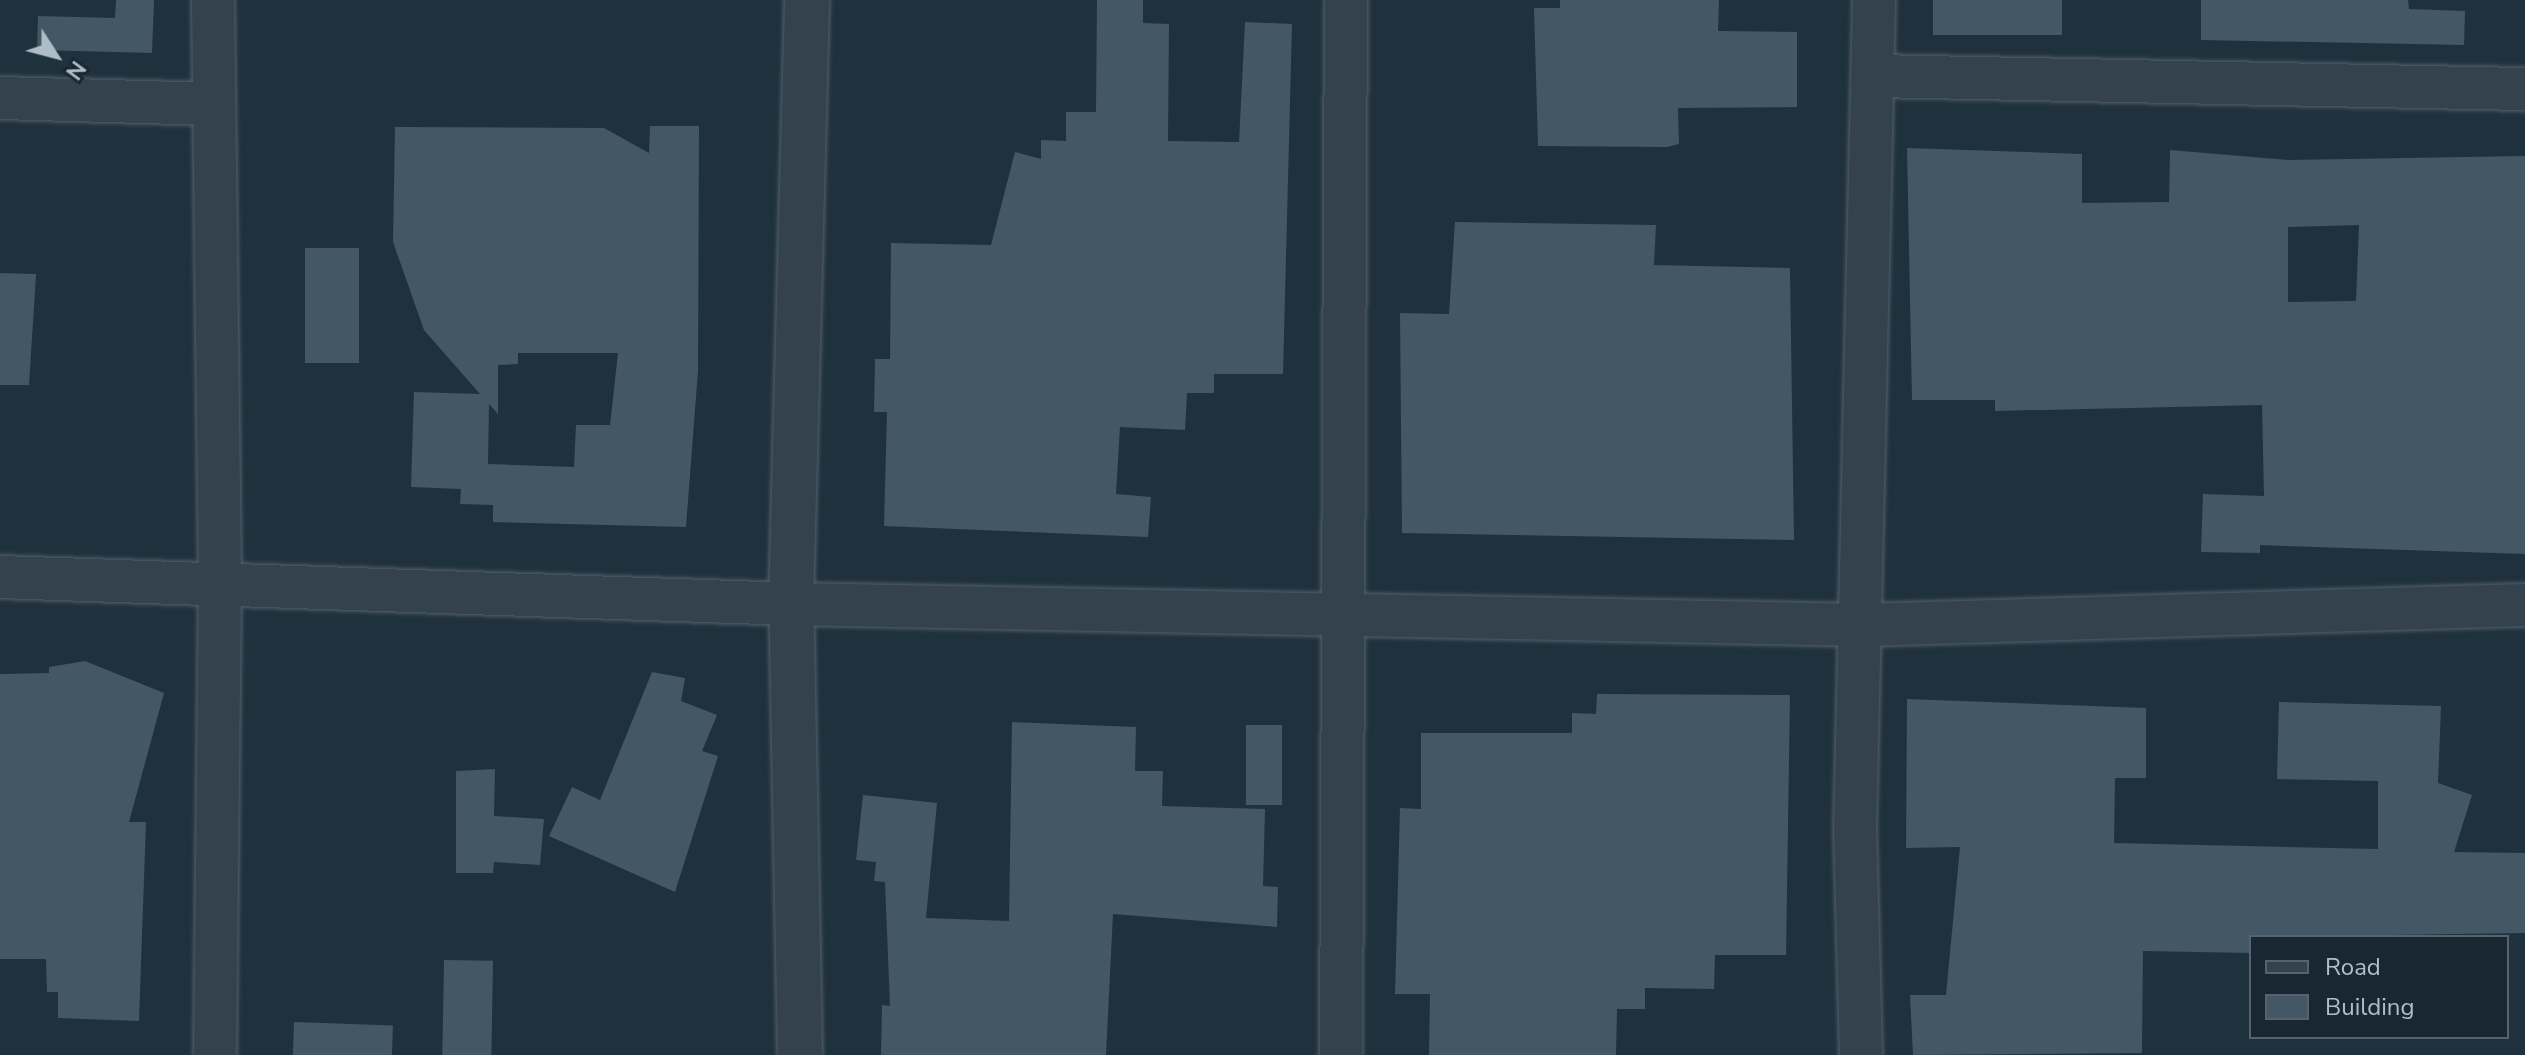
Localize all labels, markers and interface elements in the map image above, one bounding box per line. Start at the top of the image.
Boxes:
north arrow [16,16,96,96]
text: N [58,55,92,86]
legend [2249,935,2509,1039]
text: Road [2325,951,2381,983]
text: Building [2325,991,2415,1023]

